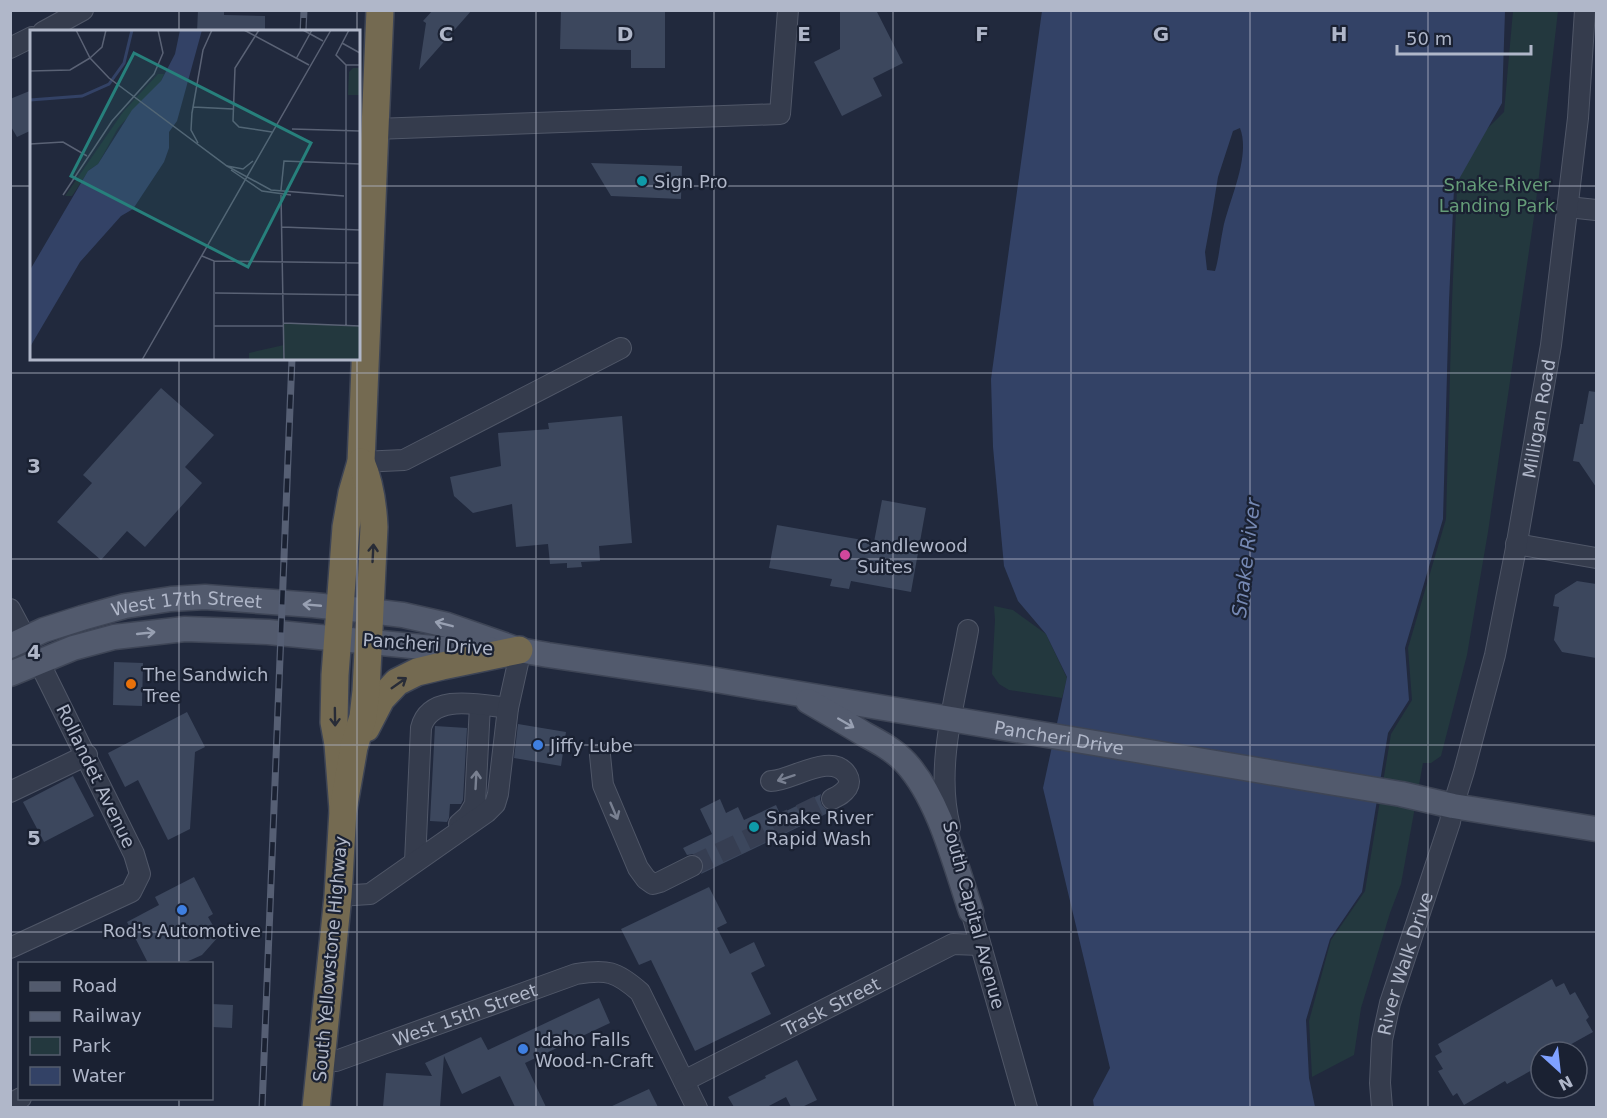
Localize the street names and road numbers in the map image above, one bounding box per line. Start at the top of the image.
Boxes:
street label: Milligan Road [1518,358,1559,480]
street label: West 17th Street [109,586,263,620]
street label: Pancheri Drive [362,629,494,659]
street label: Rollandet Avenue [52,701,140,851]
street label: Pancheri Drive [993,716,1126,758]
street label: South Capital Avenue [939,819,1009,1011]
street label: South Yellowstone Highway [309,835,351,1083]
street label: River Walk Drive [1373,889,1437,1037]
street label: Trask Street [778,972,884,1040]
street label: West 15th Street [390,979,540,1050]

